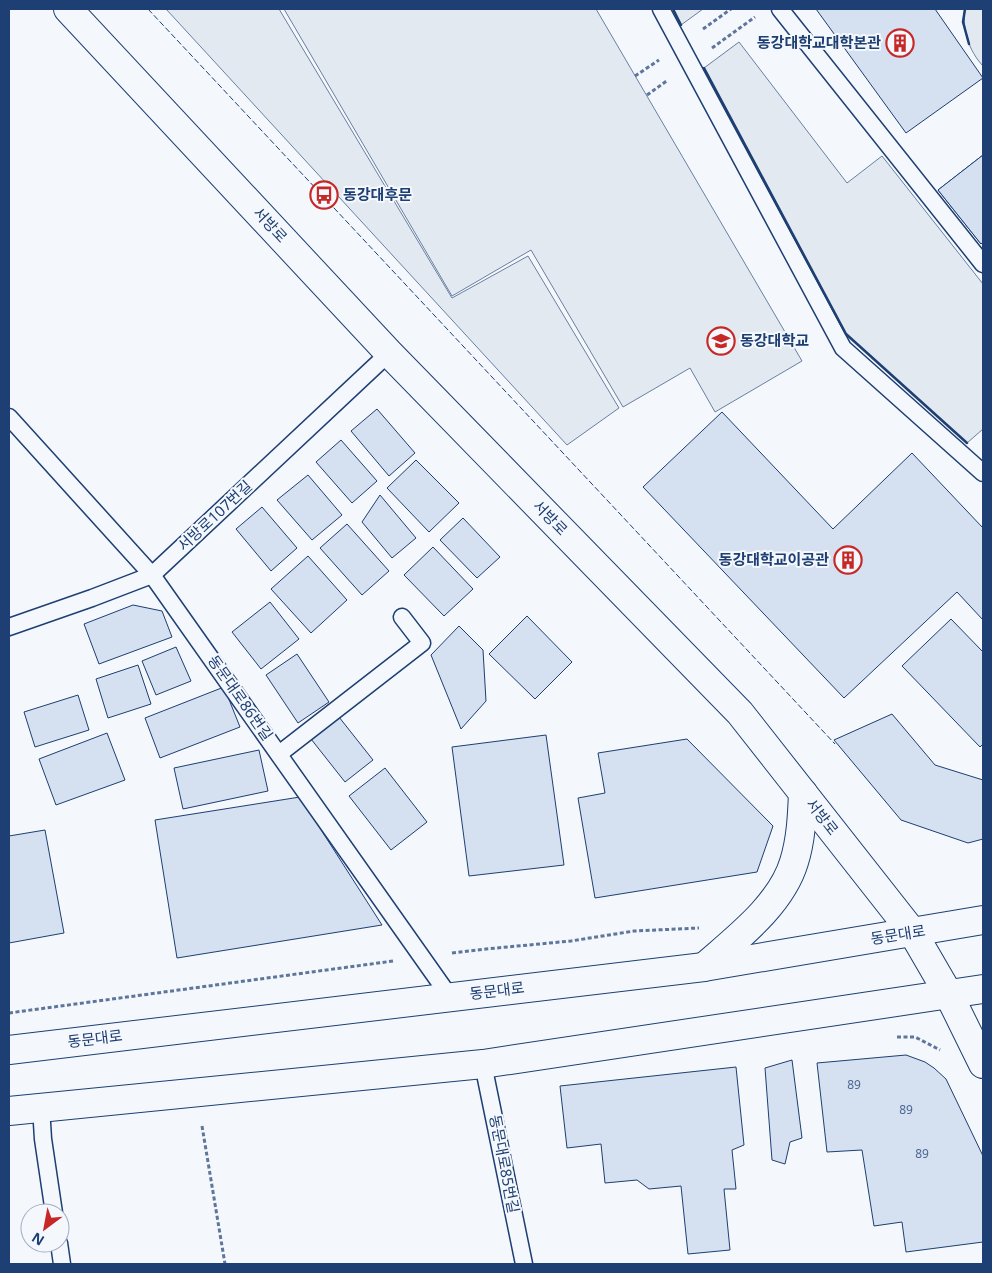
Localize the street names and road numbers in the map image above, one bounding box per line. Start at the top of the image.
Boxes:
street label: 서방로 [249,202,292,246]
street label: 서방로107번길 [173,476,256,555]
street label: 서방로 [529,495,572,539]
street label: 동문대로86번길 [204,651,278,744]
street label: 서방로 [802,794,843,839]
street label: 동문대로 [869,920,927,948]
street label: 동문대로 [468,977,525,1003]
street label: 동문대로 [66,1025,123,1051]
street label: 동문대로85번길 [486,1113,524,1215]

